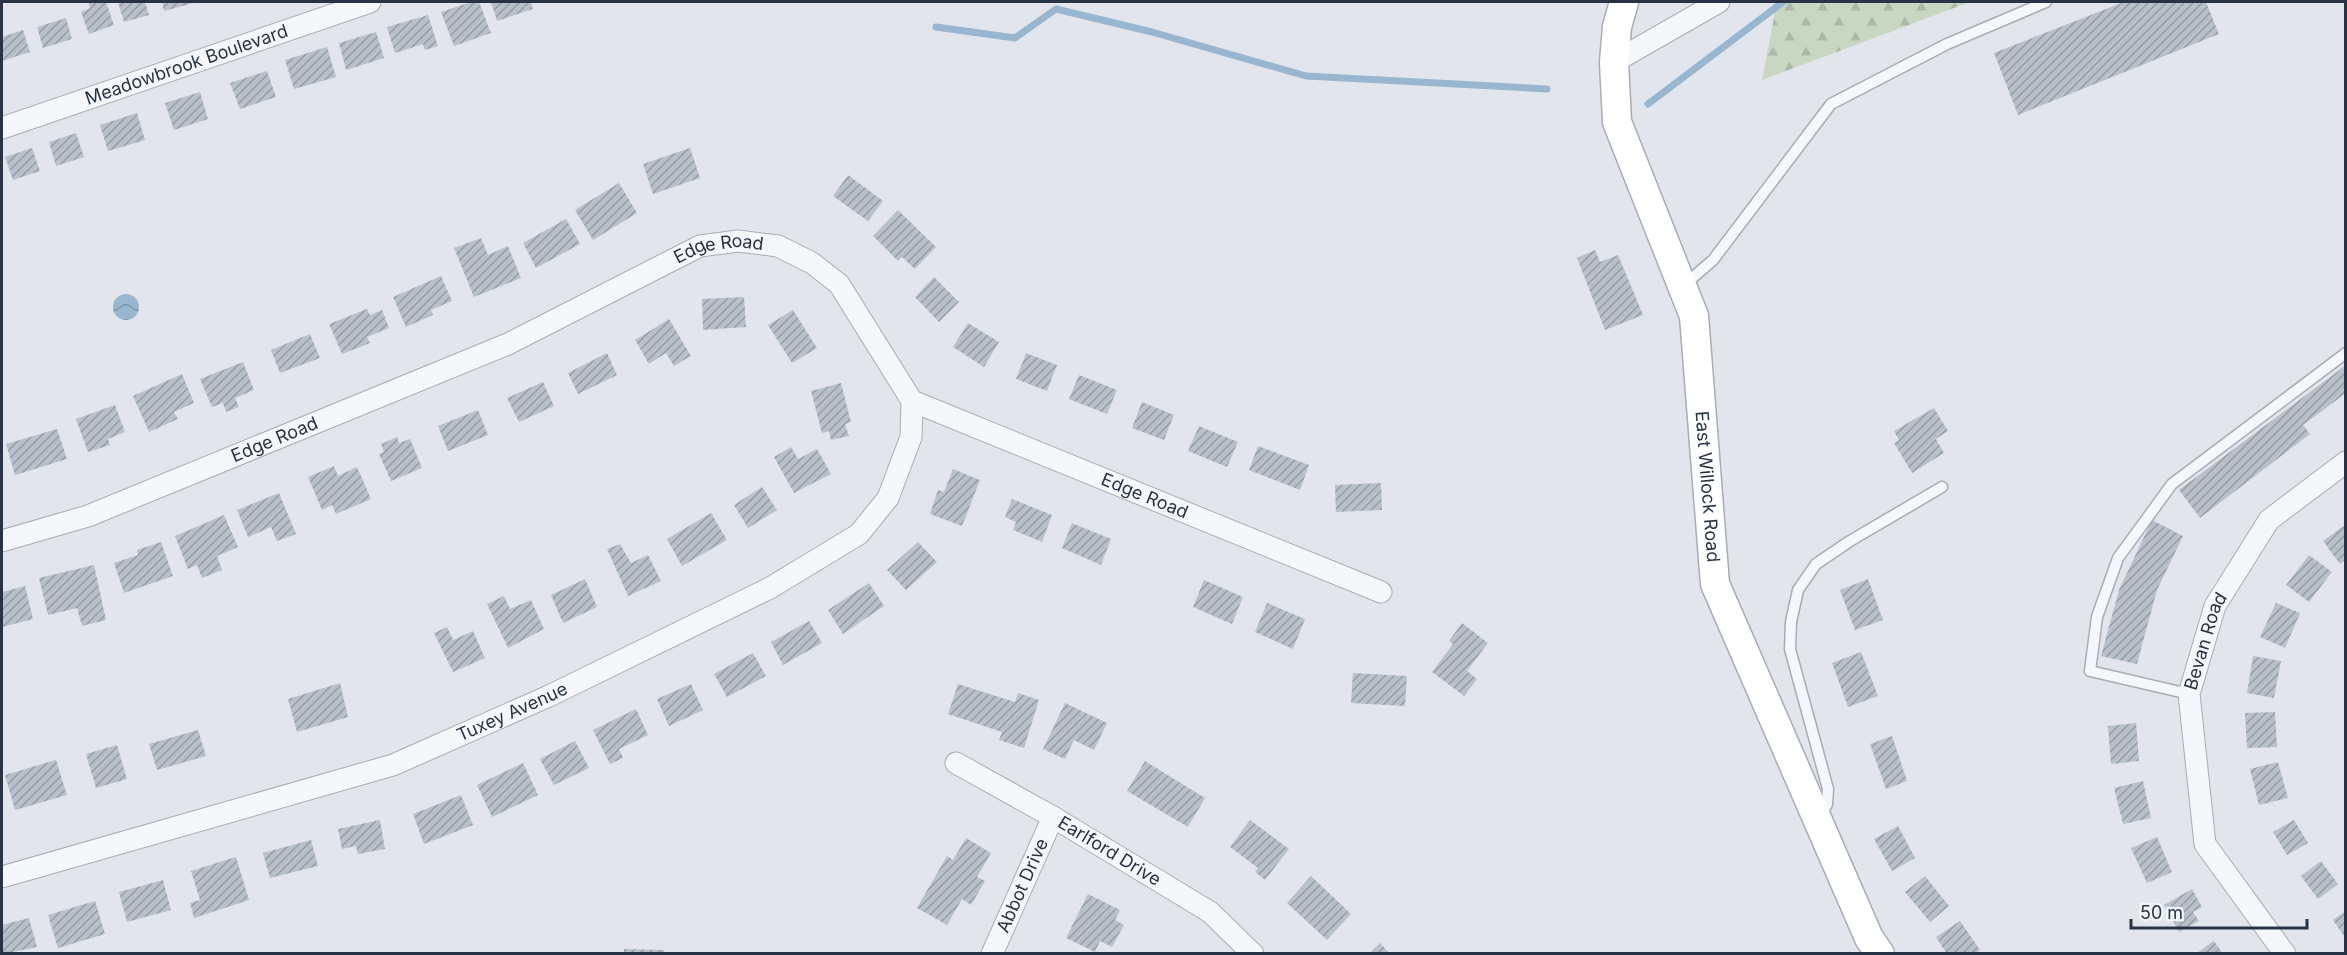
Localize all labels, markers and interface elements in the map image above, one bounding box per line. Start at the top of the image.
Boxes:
street label: Meadowbrook Boulevard [82,20,290,109]
street label: Edge Road [670,230,765,268]
street label: East Willock Road [1691,410,1724,563]
street label: Edge Road [228,412,321,466]
street label: Edge Road [1098,468,1191,522]
street label: Bevan Road [2180,588,2231,692]
street label: Tuxey Avenue [453,678,571,746]
street label: Earlford Drive [1054,812,1165,890]
street label: Abbot Drive [992,835,1052,936]
scale bar [2131,892,2306,930]
text: 50 m [2140,902,2183,923]

